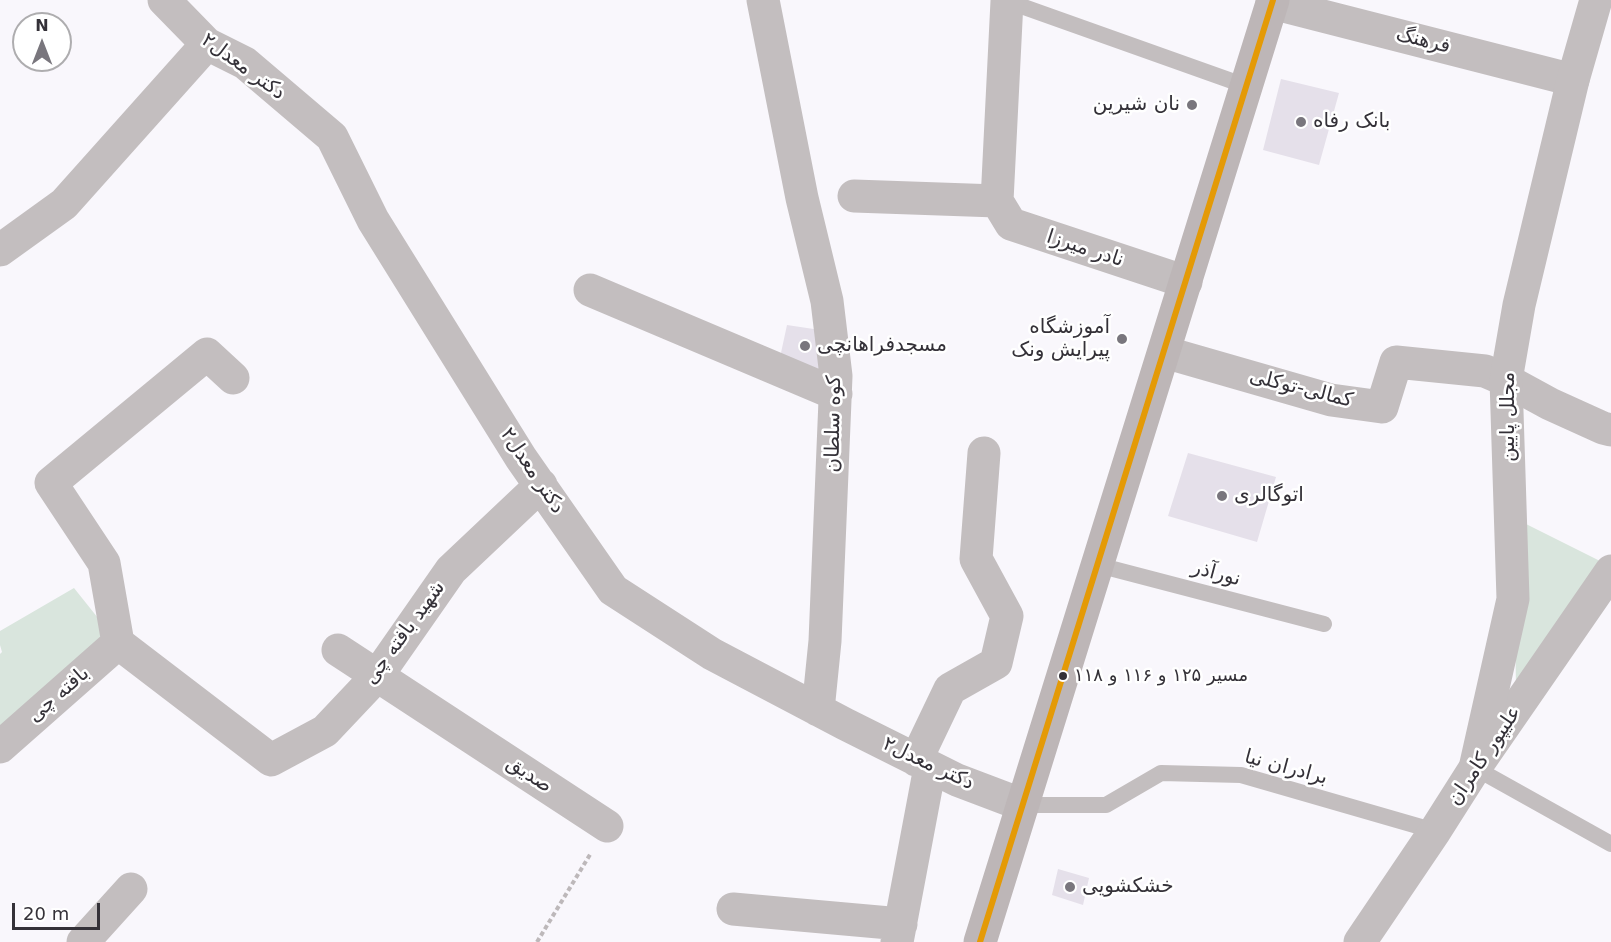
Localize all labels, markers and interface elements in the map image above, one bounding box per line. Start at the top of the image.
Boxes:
north arrow [12,12,72,72]
text: N [35,16,49,35]
street label: فرهنگ [1393,23,1453,59]
street label: دکتر معدل۲ [196,28,290,106]
place label: نان شیرین [1093,93,1180,117]
marker: نان شیرین [1185,98,1199,112]
place label: بانک رفاه [1313,110,1390,134]
marker: بانک رفاه [1294,115,1308,129]
street label: نادر میرزا [1043,225,1127,273]
place label: آموزشگاه پیرایش ونک [1011,316,1110,363]
marker: آموزشگاه پیرایش ونک [1115,332,1129,346]
place label: مسجدفراهانچی [817,334,947,358]
marker: مسجدفراهانچی [798,339,812,353]
street label: کمالی-توکلی [1247,365,1355,413]
street label: مجلل پایین [1497,372,1521,462]
street label: کوه سلطان [821,375,847,473]
street label: دکتر معدل۲ [495,424,569,518]
place label: اتوگالری [1234,484,1304,508]
marker: اتوگالری [1215,489,1229,503]
street label: نورآذر [1189,556,1243,592]
street label: شهید بافته چی [359,577,451,689]
street label: بافته چی [23,662,95,728]
place label: مسیر ۱۲۵ و ۱۱۶ و ۱۱۸ [1074,665,1248,687]
marker: مسیر ۱۲۵ و ۱۱۶ و ۱۱۸ [1057,670,1069,682]
street label: علیپور کامران [1443,702,1527,810]
street label: دکتر معدل۲ [879,732,977,796]
street label: برادران نیا [1242,745,1330,791]
street label: صدیق [502,751,556,799]
place label: خشکشویی [1082,875,1174,899]
marker: خشکشویی [1063,880,1077,894]
scale bar [15,891,104,929]
text: 20 m [23,903,69,924]

